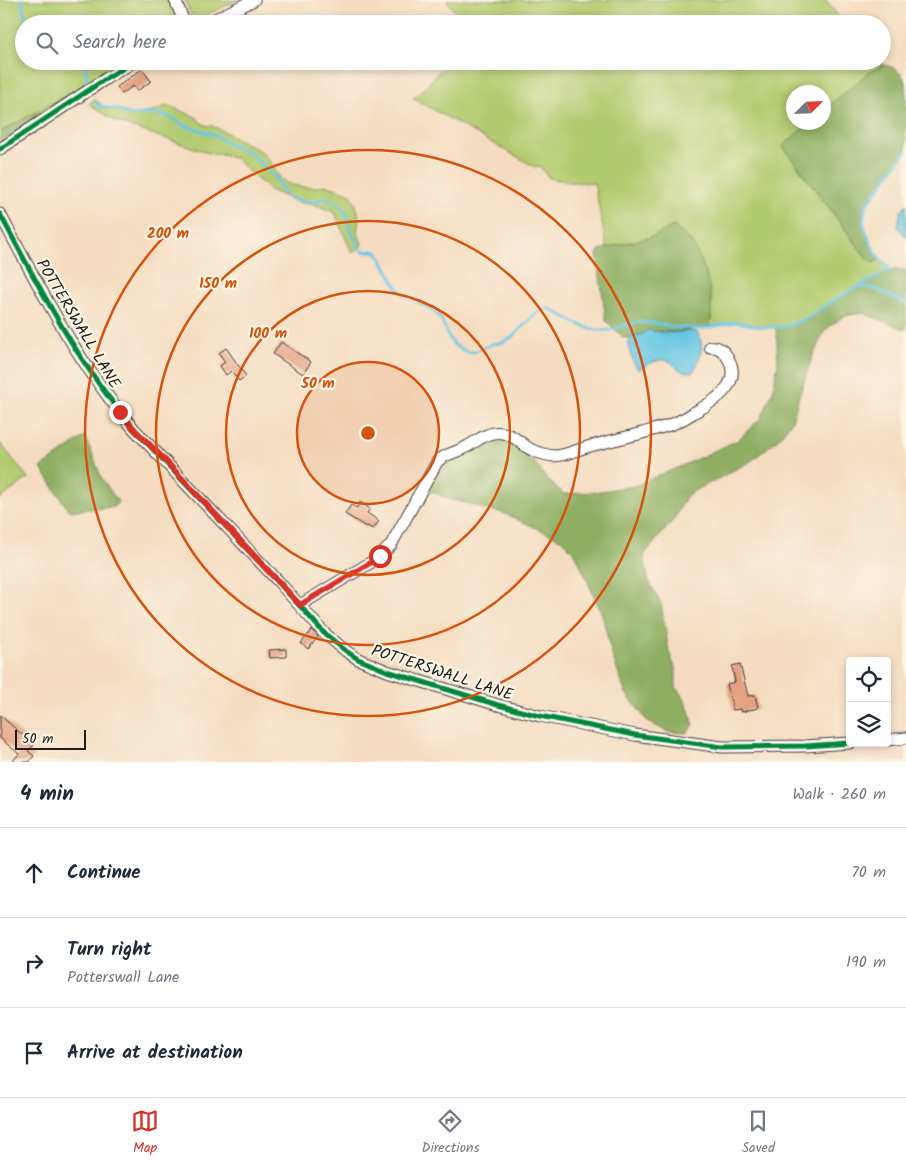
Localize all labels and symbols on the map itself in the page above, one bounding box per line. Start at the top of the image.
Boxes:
north arrow [786,85,831,130]
text: 200 m [147,222,189,246]
street label: POTTERSWALL LANE [29,254,127,394]
text: 150 m [199,272,237,296]
text: 100 m [249,322,287,346]
text: 50 m [300,372,335,396]
route end [109,401,132,424]
centre of rings [359,424,377,442]
route start [369,545,392,568]
street label: POTTERSWALL LANE [368,638,517,708]
scale bar [15,727,86,750]

